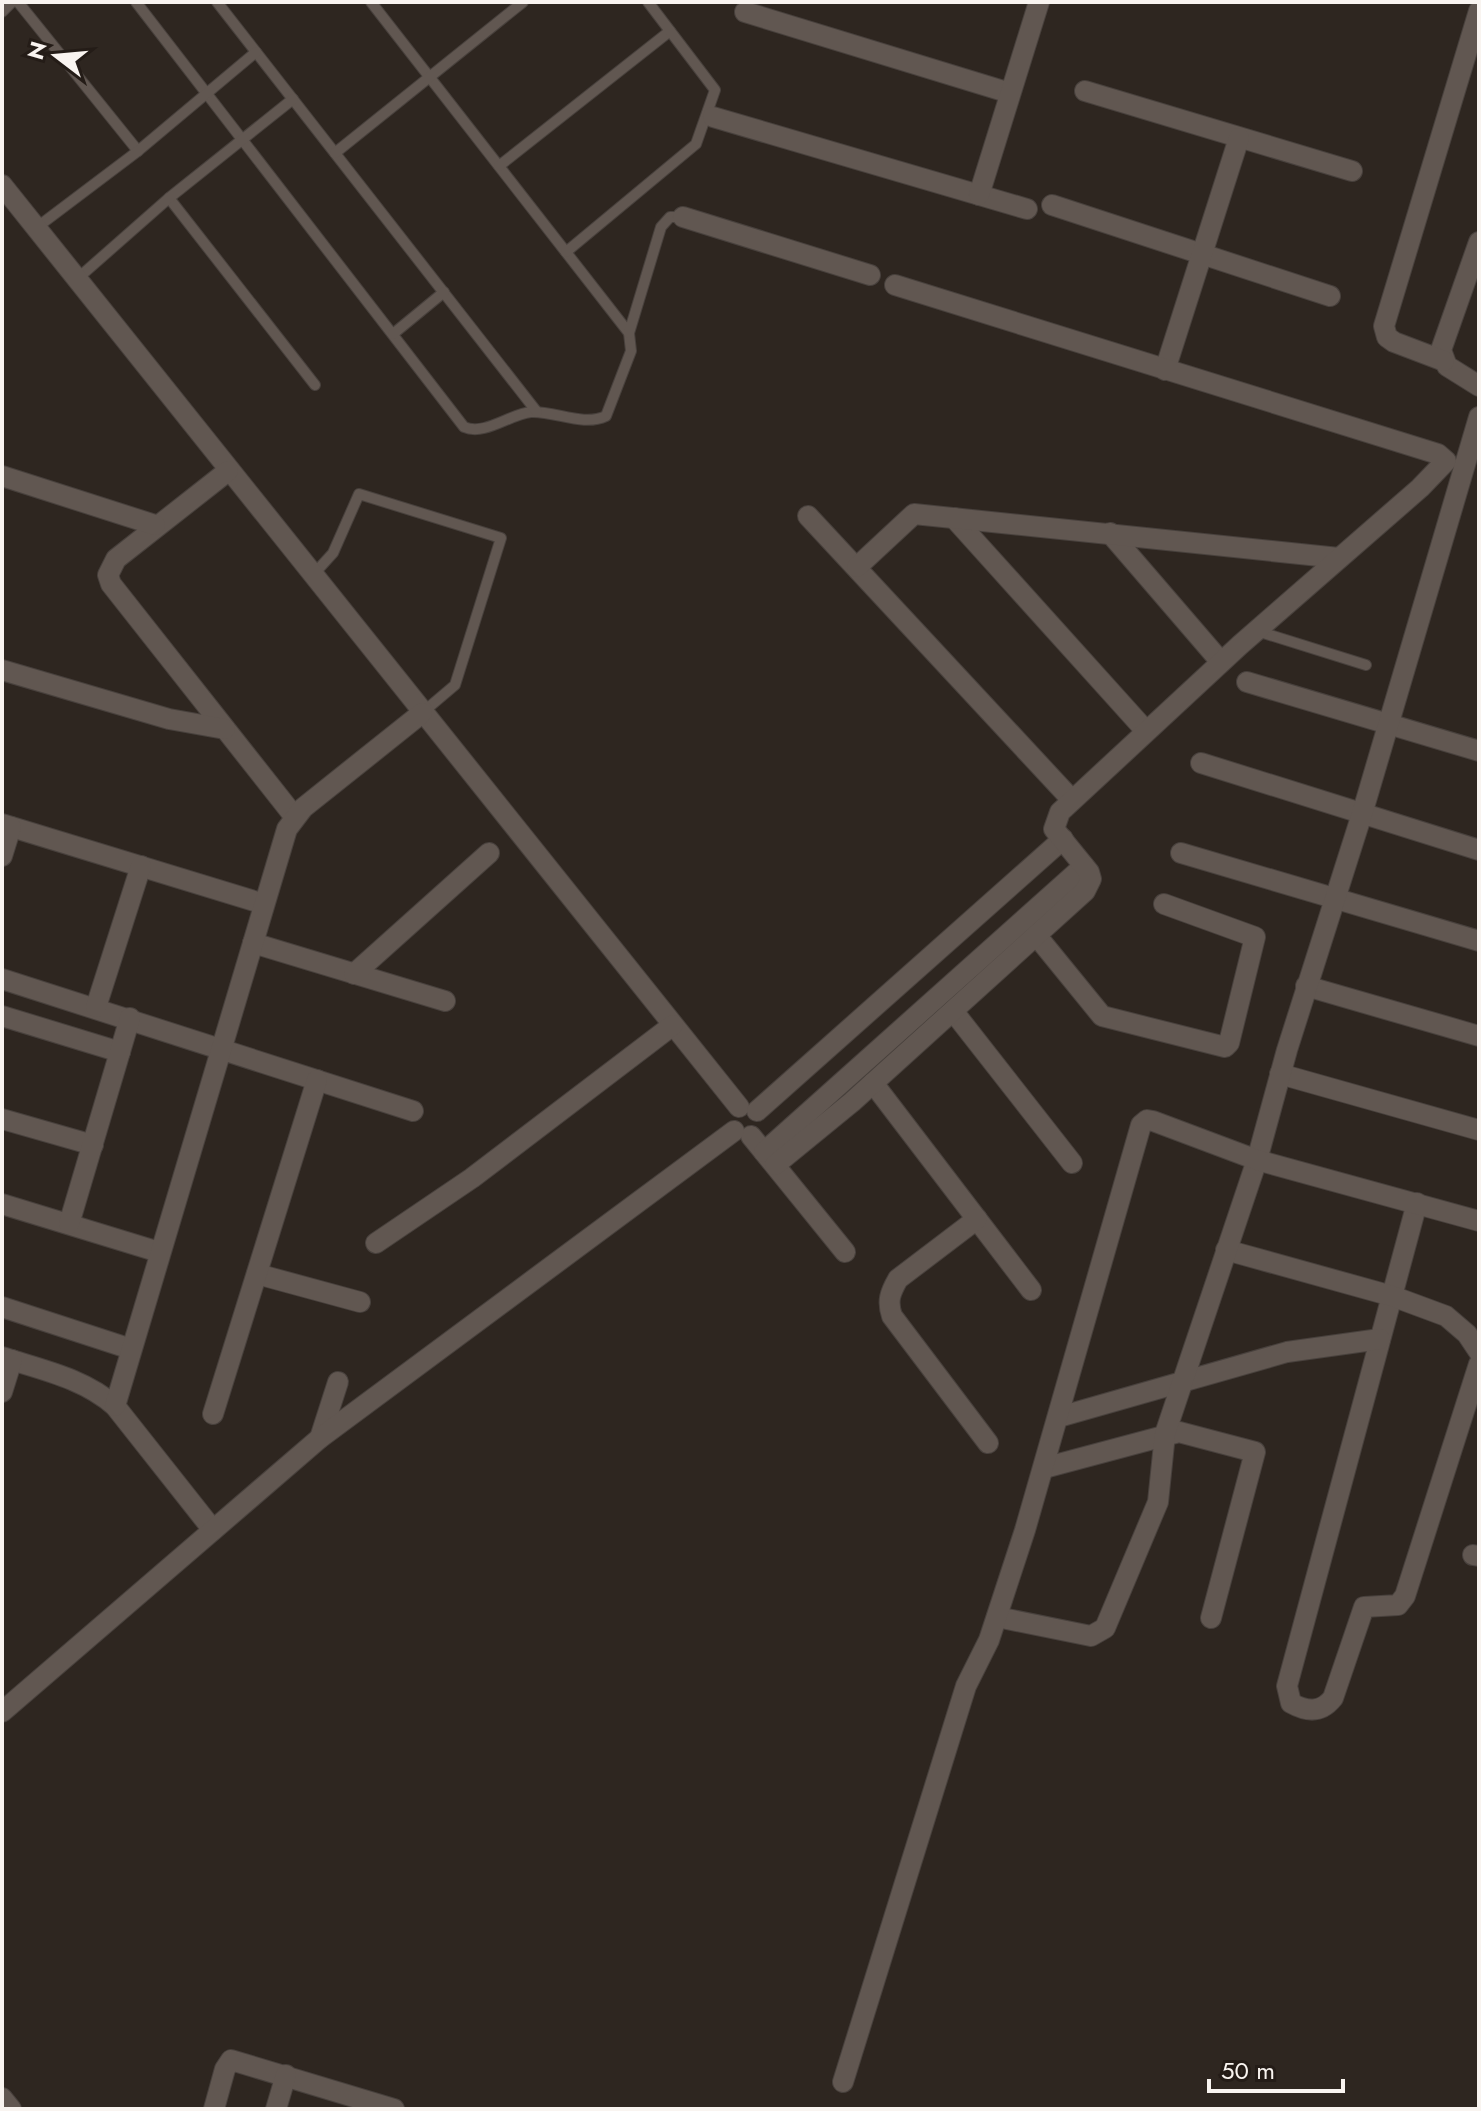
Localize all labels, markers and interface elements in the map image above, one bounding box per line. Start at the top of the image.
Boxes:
north arrow [16,16,96,96]
text: N [19,38,55,63]
scale bar [1209,2043,1343,2093]
text: 50 m [1221,2053,1275,2088]

